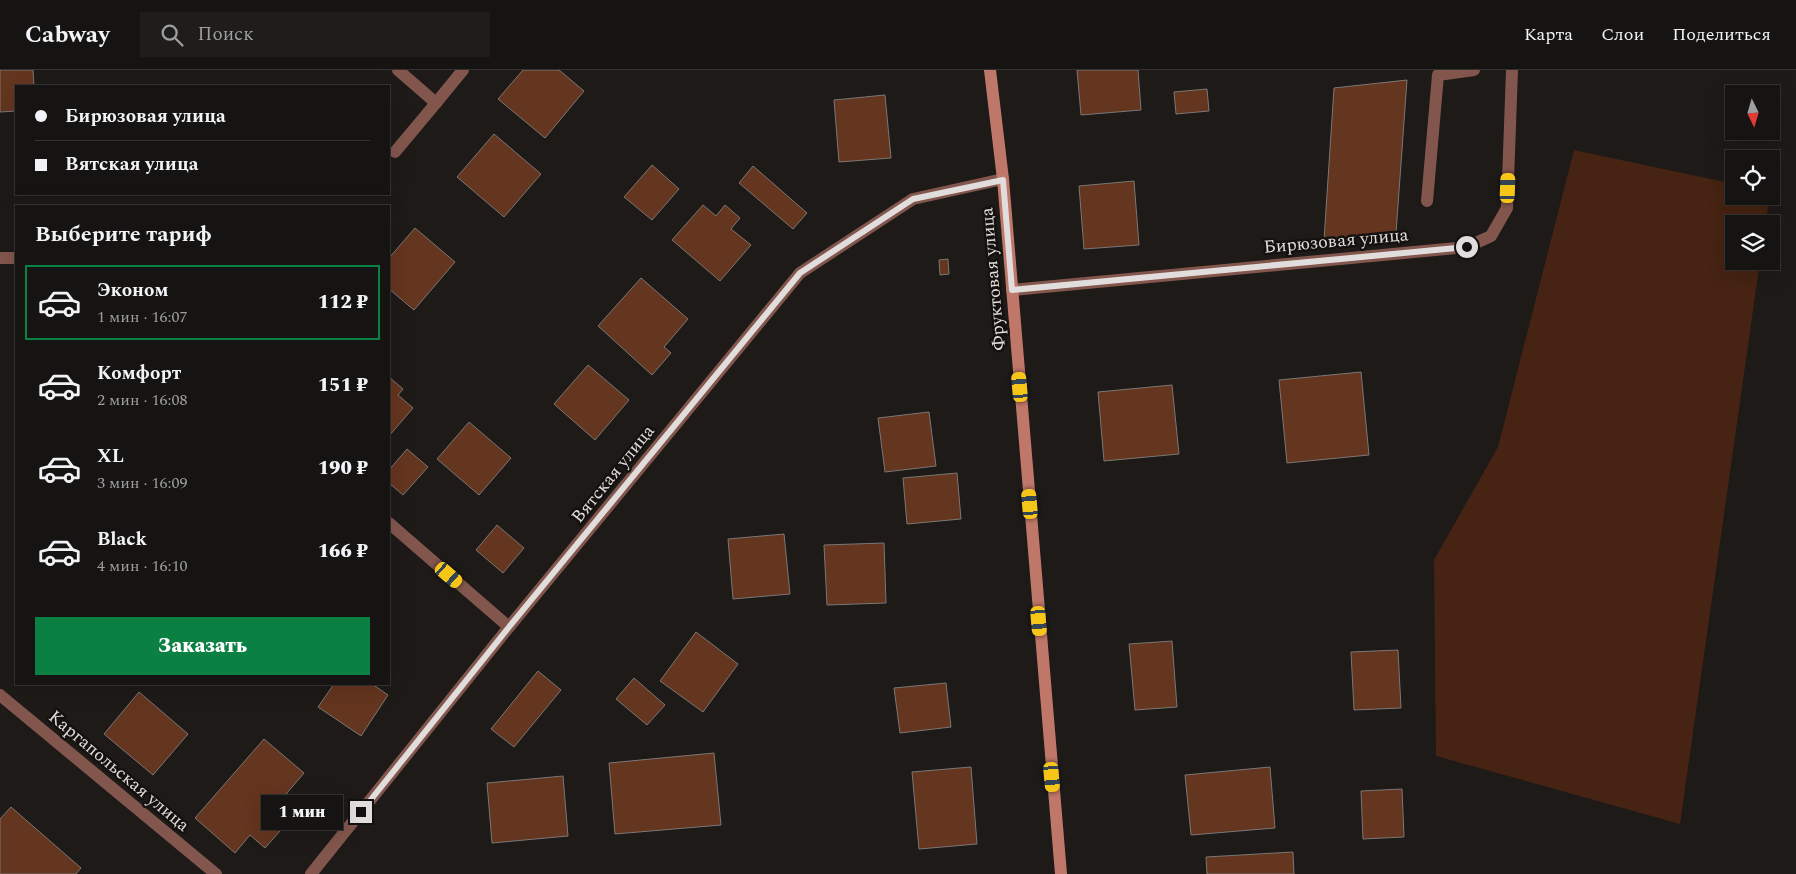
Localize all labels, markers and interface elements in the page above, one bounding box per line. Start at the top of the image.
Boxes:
search box [140,12,490,57]
text: Cabway [25,17,110,53]
text: Поиск [198,20,254,49]
icon: search [158,21,186,49]
text: Карта [1524,21,1573,48]
text: Слои [1601,21,1644,48]
text: Поделиться [1672,21,1771,48]
north arrow [1725,85,1780,140]
map controls [1725,85,1780,270]
text: Бирюзовая улица [65,102,226,131]
text: Вятская улица [65,150,198,179]
button: locate [1725,150,1780,205]
car [1499,173,1516,203]
street label: Фруктовая улица [973,206,1013,352]
button: layers [1725,215,1780,270]
text: Выберите тариф [35,218,212,251]
street label: Бирюзовая улица [1263,221,1410,261]
route start [1456,236,1478,258]
text: Эконом [97,276,168,305]
icon: car [37,280,82,325]
text: 112 ₽ [318,288,368,317]
text: 1 мин · 16:07 [97,305,187,329]
text: Комфорт [97,359,181,388]
icon: car [37,363,82,408]
text: 151 ₽ [318,371,368,400]
car [1011,371,1028,403]
text: 2 мин · 16:08 [97,388,187,412]
street label: Вятская улица [565,419,661,529]
text: XL [97,442,124,471]
icon: car [37,446,82,491]
text: 190 ₽ [318,454,368,483]
text: 3 мин · 16:09 [97,471,187,495]
car [1021,488,1038,520]
text: Black [97,525,147,554]
icon: car [37,529,82,574]
text: 166 ₽ [318,537,368,566]
text: 4 мин · 16:10 [97,554,187,578]
car [432,559,465,591]
car [1030,605,1047,637]
button: Заказать [35,617,370,675]
street label: Каргапольская улица [42,704,196,838]
car [1043,761,1060,793]
callout: 1 мин [261,794,344,830]
text: 1 мин [279,800,325,824]
route end [350,801,372,823]

